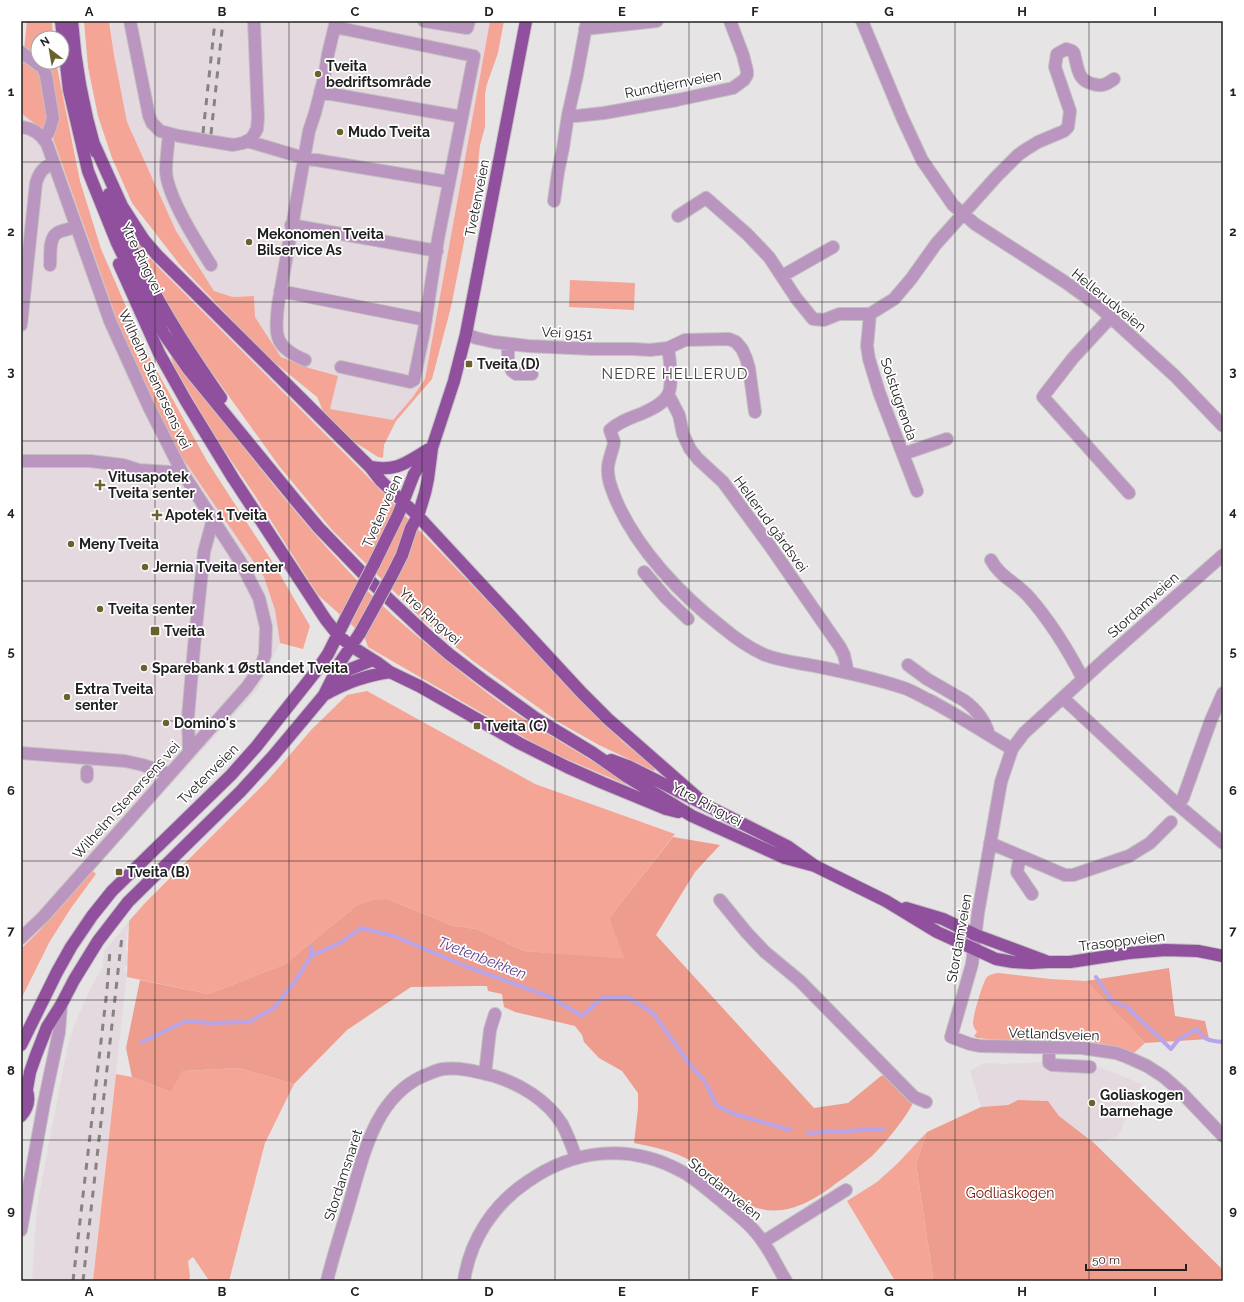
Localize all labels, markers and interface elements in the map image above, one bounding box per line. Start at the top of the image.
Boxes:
text: A [85,4,94,19]
text: B [218,4,227,19]
text: C [351,4,360,19]
text: D [484,4,494,19]
text: E [618,4,626,19]
text: F [751,4,759,19]
text: G [884,4,894,19]
text: H [1017,4,1027,19]
text: I [1153,4,1157,19]
north arrow [30,30,70,70]
text: N [38,34,52,50]
place label: Tveita bedriftsområde [326,58,432,90]
street label: Rundtjernveien [623,67,723,101]
marker: Tveita bedriftsområde [313,69,323,79]
text: 1 [8,84,15,99]
text: 1 [1230,84,1237,99]
place label: Mudo Tveita [348,124,430,140]
marker: Mudo Tveita [335,127,345,137]
street label: Tvetenveien [462,158,492,238]
street label: Ytre Ringvei [118,220,166,296]
text: 2 [7,224,15,239]
text: 2 [1229,224,1237,239]
place label: Mekonomen Tveita Bilservice As [257,226,384,258]
marker: Mekonomen Tveita Bilservice As [244,237,254,247]
street label: Hellerudveien [1069,265,1149,335]
street label: Wilhelm Stenersens vei [116,307,194,451]
street label: Vei 9151 [541,324,593,342]
place label: Tveita (D) [477,356,540,372]
street label: Solstugrenda [877,356,921,442]
marker: Tveita (D) [464,359,474,369]
text: 3 [7,364,15,379]
text: 3 [1229,364,1237,379]
district label: NEDRE HELLERUD [602,365,748,383]
place label: Vitusapotek Tveita senter [108,469,195,501]
street label: Tvetenveien [359,472,405,550]
street label: Hellerud gårdsvei [731,473,811,575]
marker: Vitusapotek Tveita senter [95,480,105,490]
text: 4 [7,504,15,519]
text: 4 [1229,504,1237,519]
place label: Apotek 1 Tveita [165,507,267,523]
marker: Apotek 1 Tveita [152,510,162,520]
place label: Meny Tveita [79,536,159,552]
marker: Meny Tveita [66,539,76,549]
place label: Jernia Tveita senter [153,559,284,575]
marker: Jernia Tveita senter [140,562,150,572]
street label: Stordamveien [1104,569,1182,641]
street label: Ytre Ringvei [396,584,464,648]
place label: Tveita senter [108,601,195,617]
marker: Tveita senter [95,604,105,614]
place label: Tveita [164,623,205,639]
marker: Tveita [149,625,161,637]
text: 5 [7,644,15,659]
text: 5 [1229,644,1237,659]
place label: Sparebank 1 Østlandet Tveita [152,660,348,676]
marker: Sparebank 1 Østlandet Tveita [139,663,149,673]
place label: Extra Tveita senter [75,681,153,713]
marker: Extra Tveita senter [62,692,72,702]
place label: Domino's [174,715,236,731]
marker: Domino's [161,718,171,728]
place label: Tveita (C) [485,718,547,734]
marker: Tveita (C) [472,721,482,731]
street label: Wilhelm Stenersens vei [69,738,183,862]
street label: Tvetenveien [175,741,241,807]
street label: Ytre Ringvei [669,779,745,829]
text: 6 [7,783,15,798]
text: 6 [1229,783,1237,798]
place label: Tveita (B) [127,864,189,880]
marker: Tveita (B) [114,867,124,877]
street label: Stordamveien [943,892,975,984]
text: 7 [7,923,15,938]
text: 7 [1229,923,1237,938]
street label: Trasoppveien [1078,928,1166,954]
water label: Tvetenbekken [435,933,529,983]
street label: Vetlandsveien [1008,1024,1100,1044]
text: 8 [7,1063,15,1078]
text: 8 [1229,1063,1237,1078]
place label: Goliaskogen barnehage [1100,1087,1183,1119]
marker: Goliaskogen barnehage [1087,1098,1097,1108]
street label: Stordamsnaret [321,1127,365,1223]
street label: Stordamveien [685,1154,765,1224]
park label: Godliaskogen [966,1185,1054,1201]
text: 9 [7,1203,15,1218]
text: 9 [1229,1203,1237,1218]
scale bar [1086,1246,1186,1272]
text: 50 m [1092,1253,1120,1267]
text: A [85,1284,94,1299]
text: B [218,1284,227,1299]
text: C [351,1284,360,1299]
text: D [484,1284,494,1299]
text: E [618,1284,626,1299]
text: F [751,1284,759,1299]
text: G [884,1284,894,1299]
text: H [1017,1284,1027,1299]
text: I [1153,1284,1157,1299]

